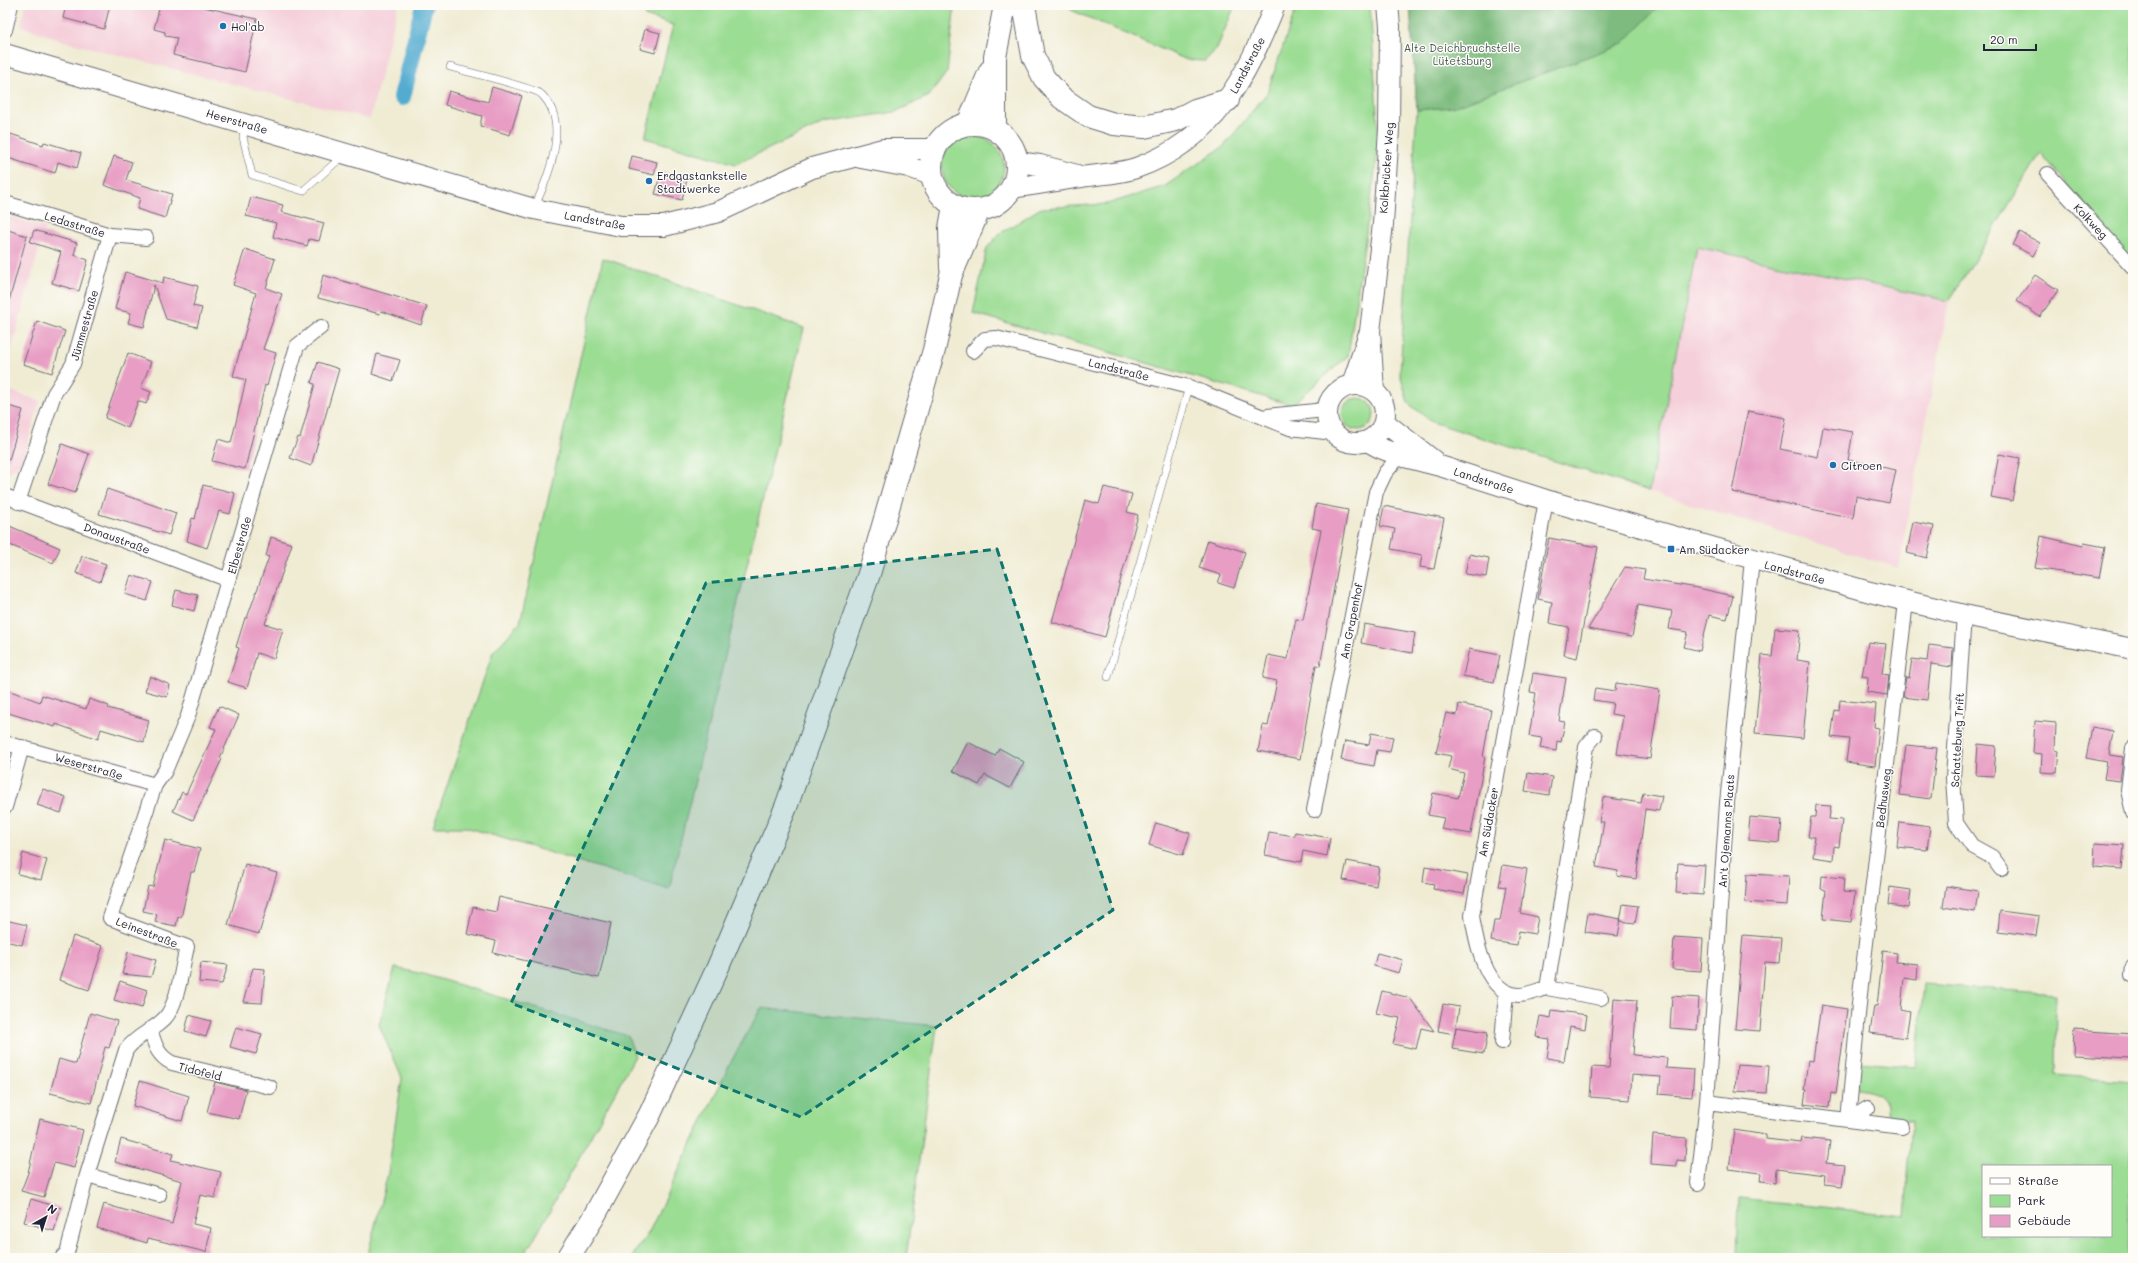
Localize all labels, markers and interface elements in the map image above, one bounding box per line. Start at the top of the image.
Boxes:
place label: Hol'ab [231,19,264,34]
marker: Hol'ab [218,21,228,31]
scale bar [1984,26,2036,52]
text: 20 m [1990,31,2018,47]
street label: Landstraße [1226,34,1268,96]
park label: Alte Deichbruchstelle Lütetsburg [1404,40,1520,68]
street label: Heerstraße [204,105,270,137]
street label: Kolkbrücker Weg [1375,122,1397,214]
place label: Erdgastankstelle Stadtwerke [657,168,748,196]
marker: Erdgastankstelle Stadtwerke [644,176,654,186]
street label: Kolkweg [2071,200,2111,242]
street label: Landstraße [563,207,627,233]
street label: Ledastraße [43,208,107,240]
street label: Jümmestraße [67,288,101,362]
street label: Landstraße [1087,354,1151,384]
place label: Citroen [1841,458,1882,473]
marker: Citroen [1828,460,1838,470]
street label: Landstraße [1452,463,1516,497]
street label: Elbestraße [224,514,254,576]
street label: Donaustraße [82,519,152,557]
place label: Am Südacker [1679,542,1750,557]
marker: Am Südacker [1666,544,1676,554]
street label: Landstraße [1763,557,1827,587]
street label: Am Grapenhof [1336,581,1366,660]
street label: Schatteburg Trift [1947,692,1967,788]
street label: Weserstraße [53,749,125,783]
street label: Bedhusweg [1872,767,1894,829]
street label: An't Ojemanns Plaats [1715,774,1737,888]
street label: Am Südacker [1474,786,1502,858]
street label: Leinestraße [114,913,180,951]
street label: Tidofeld [177,1058,223,1084]
legend [1982,1165,2112,1237]
text: Straße [2018,1172,2059,1188]
text: Park [2018,1192,2045,1208]
north arrow [26,1197,66,1237]
text: N [45,1200,61,1217]
text: Gebäude [2018,1212,2071,1228]

